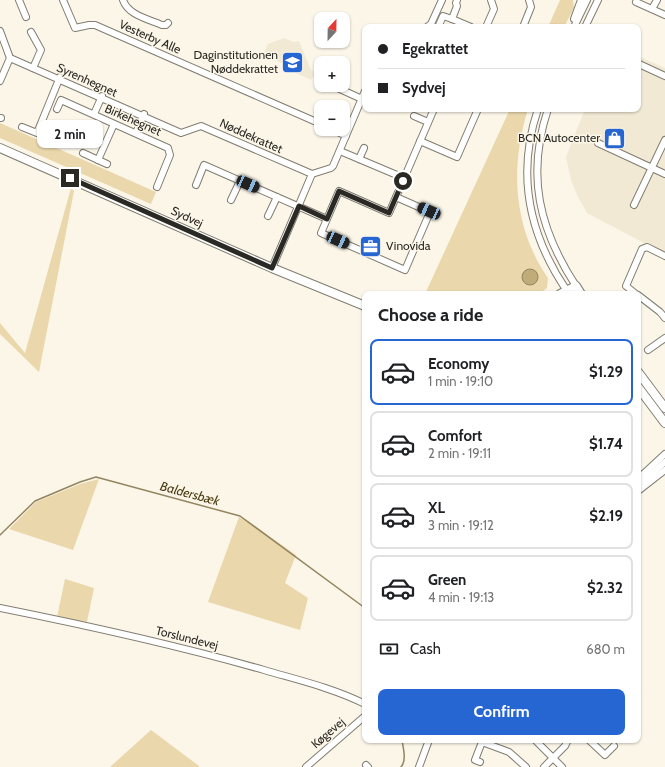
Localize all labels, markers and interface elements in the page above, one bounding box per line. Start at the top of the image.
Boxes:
north arrow [314,12,350,48]
map controls [314,12,350,136]
street label: Vesterby Alle [117,16,183,57]
text: Egekrattet [402,40,468,58]
place label: Daginstitutionen Nøddekrattet [194,47,278,76]
school or university icon: Daginstitutionen Nøddekrattet [280,49,306,75]
button: + [314,56,350,92]
street label: Syrenhegnet [55,59,120,100]
text: Sydvej [402,79,446,97]
street label: Birkehegnet [103,100,164,139]
button: − [314,100,350,136]
street label: Nøddekrattet [217,115,285,156]
callout: 2 min [37,120,103,148]
shop icon: BCN Autocenter [602,125,628,151]
text: 2 min [54,126,86,142]
place label: BCN Autocenter [518,130,600,145]
route end [61,169,79,187]
route start [394,172,412,190]
car [235,174,261,194]
car [416,201,442,221]
street label: Sydvej [169,203,206,231]
car [325,230,351,250]
office icon: Vinovida [357,233,383,259]
place label: Vinovida [386,238,431,253]
text: Choose a ride [378,304,483,326]
icon: car [380,354,416,390]
text: Economy [428,355,489,373]
text: $1.29 [589,363,623,381]
text: 1 min · 19:10 [428,373,493,389]
icon: car [380,426,416,462]
text: Comfort [428,427,482,445]
text: $1.74 [589,435,623,453]
text: 2 min · 19:11 [428,445,491,461]
water label: Baldersbæk [159,477,222,509]
icon: car [380,498,416,534]
text: XL [428,499,445,517]
text: $2.19 [589,507,623,525]
text: 3 min · 19:12 [428,517,494,533]
icon: car [380,570,416,606]
text: Green [428,571,466,589]
text: $2.32 [587,579,623,597]
text: 4 min · 19:13 [428,589,494,605]
street label: Torslundevej [154,623,220,653]
icon: cash [378,638,400,660]
text: Cash [410,640,441,658]
text: 680 m [586,641,625,657]
button: Confirm [378,689,625,735]
street label: Køgevej [308,714,348,751]

